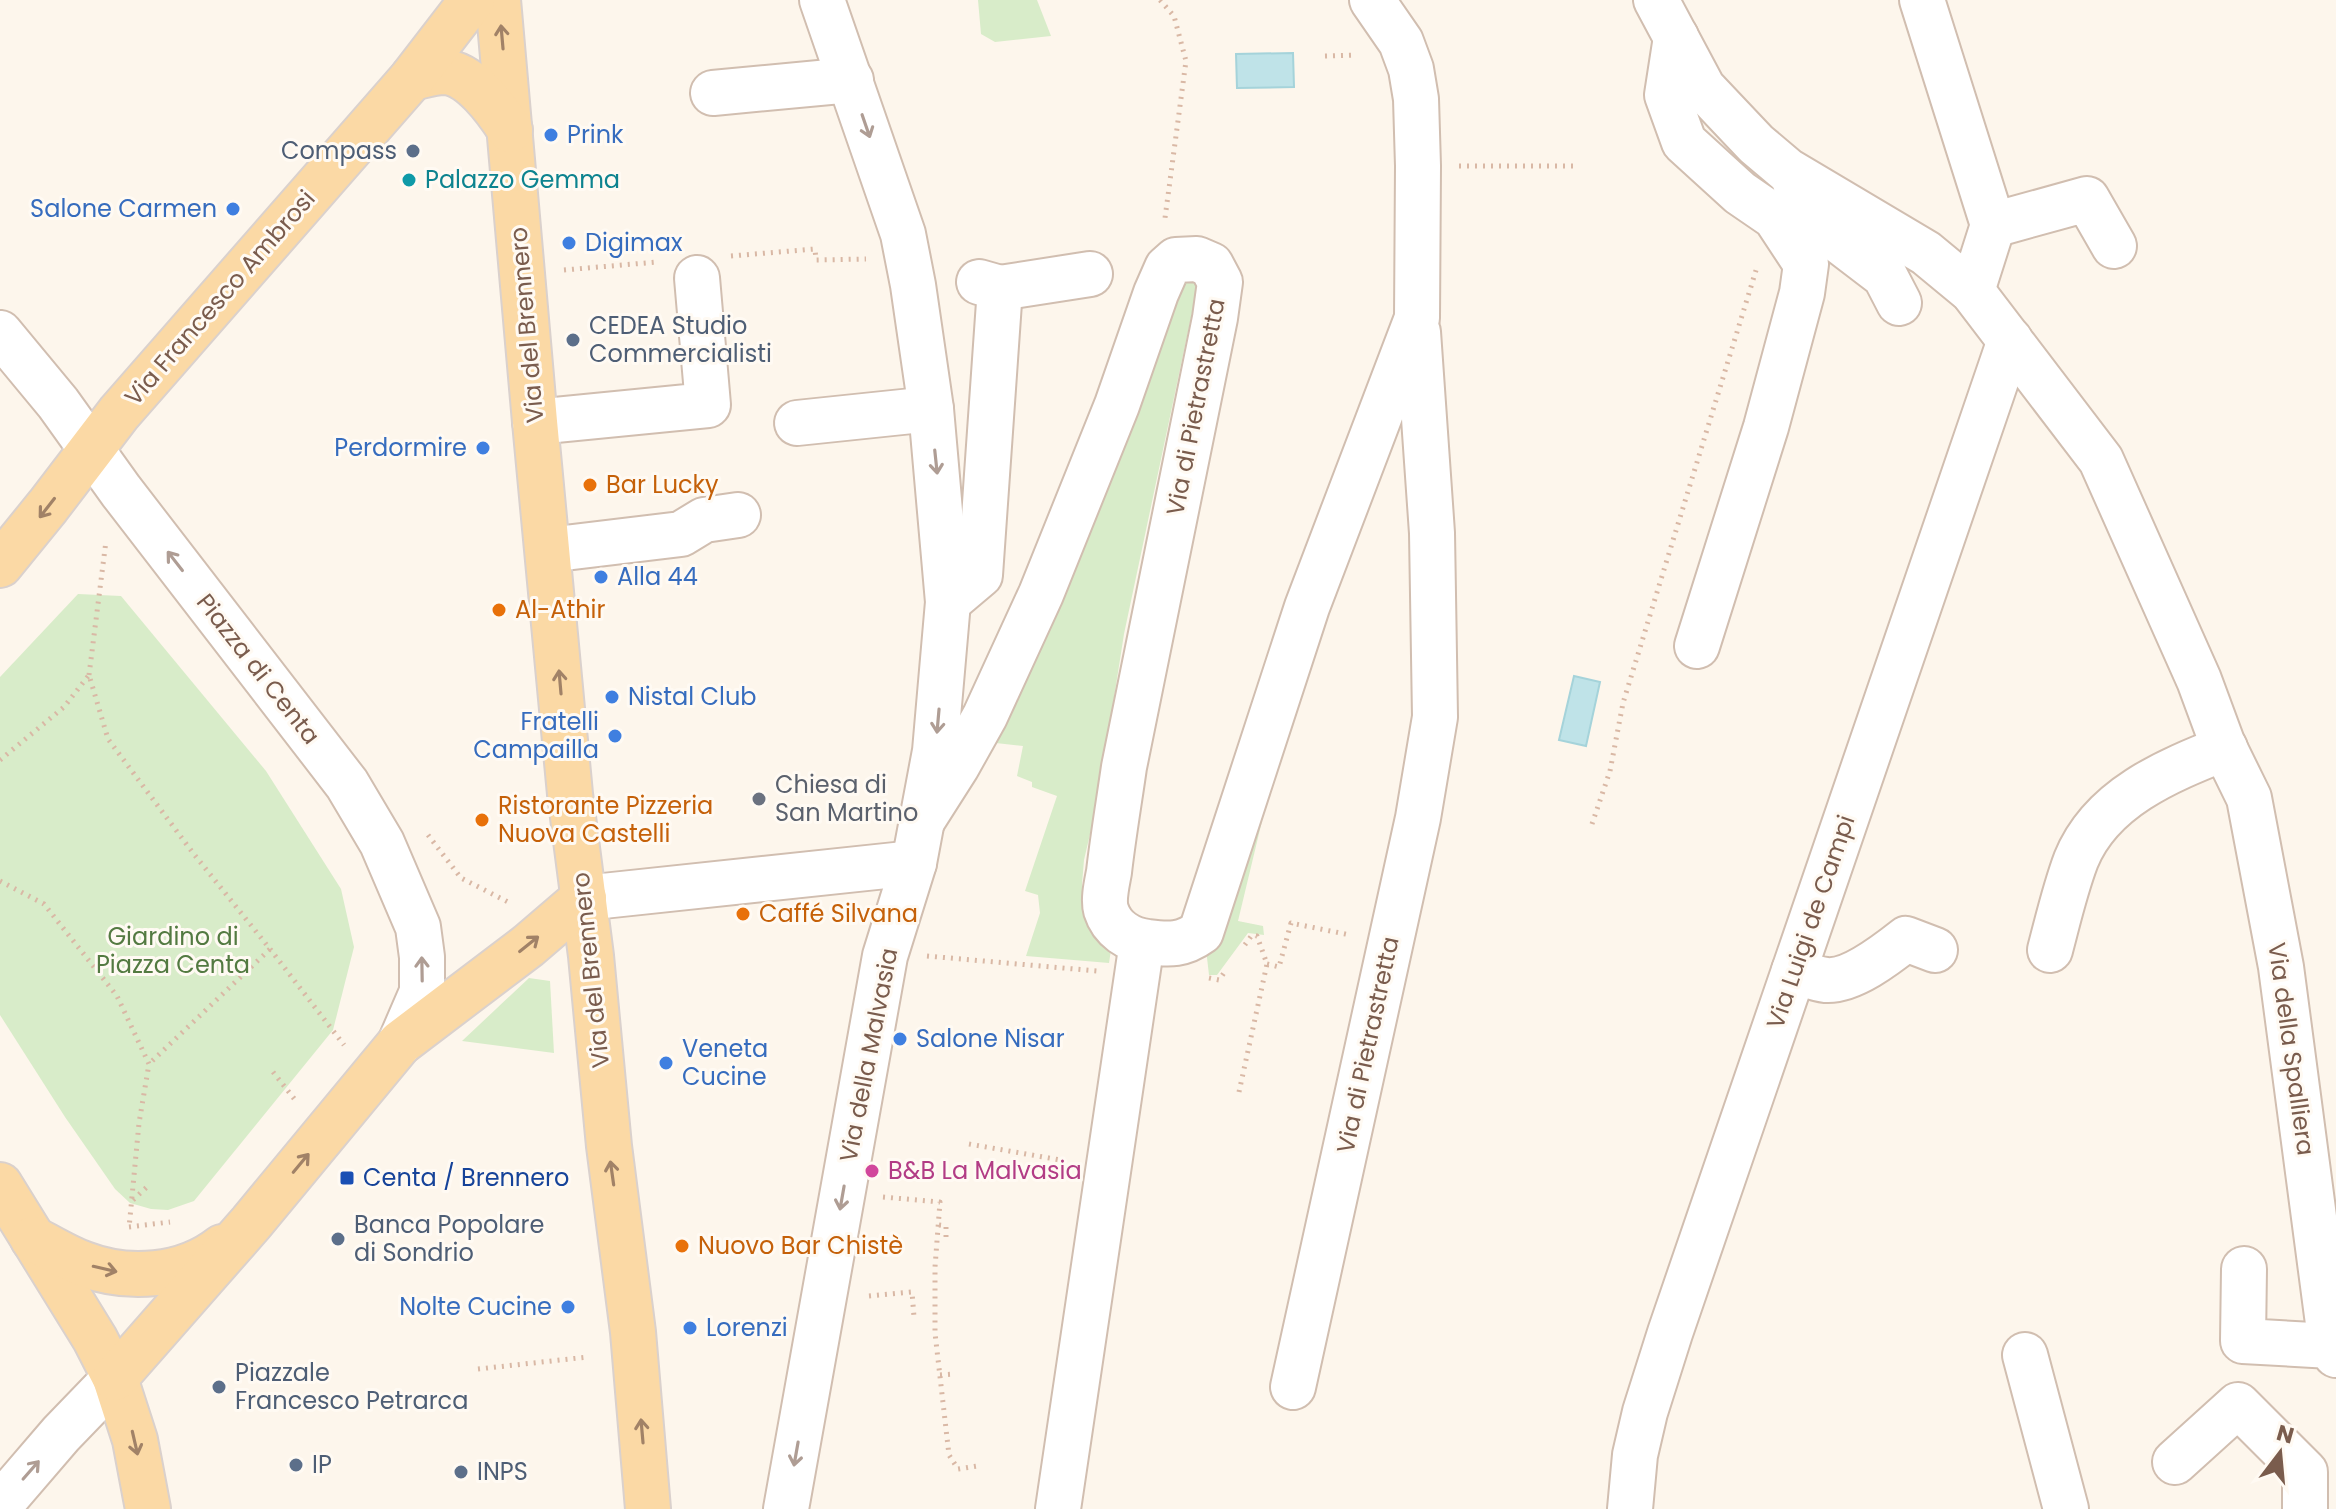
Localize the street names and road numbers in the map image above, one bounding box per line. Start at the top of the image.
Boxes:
street label: Via Francesco Ambrosi [117,183,322,412]
street label: Via del Brennero [501,226,552,424]
street label: Via di Pietrastretta [1158,295,1233,518]
street label: Piazza di Centa [189,587,328,751]
street label: Via Luigi de Campi [1758,811,1863,1033]
street label: Via del Brennero [564,871,617,1070]
street label: Via di Pietrastretta [1328,934,1407,1156]
street label: Via della Spalliera [2260,940,2323,1157]
street label: Via della Malvasia [832,945,905,1165]

